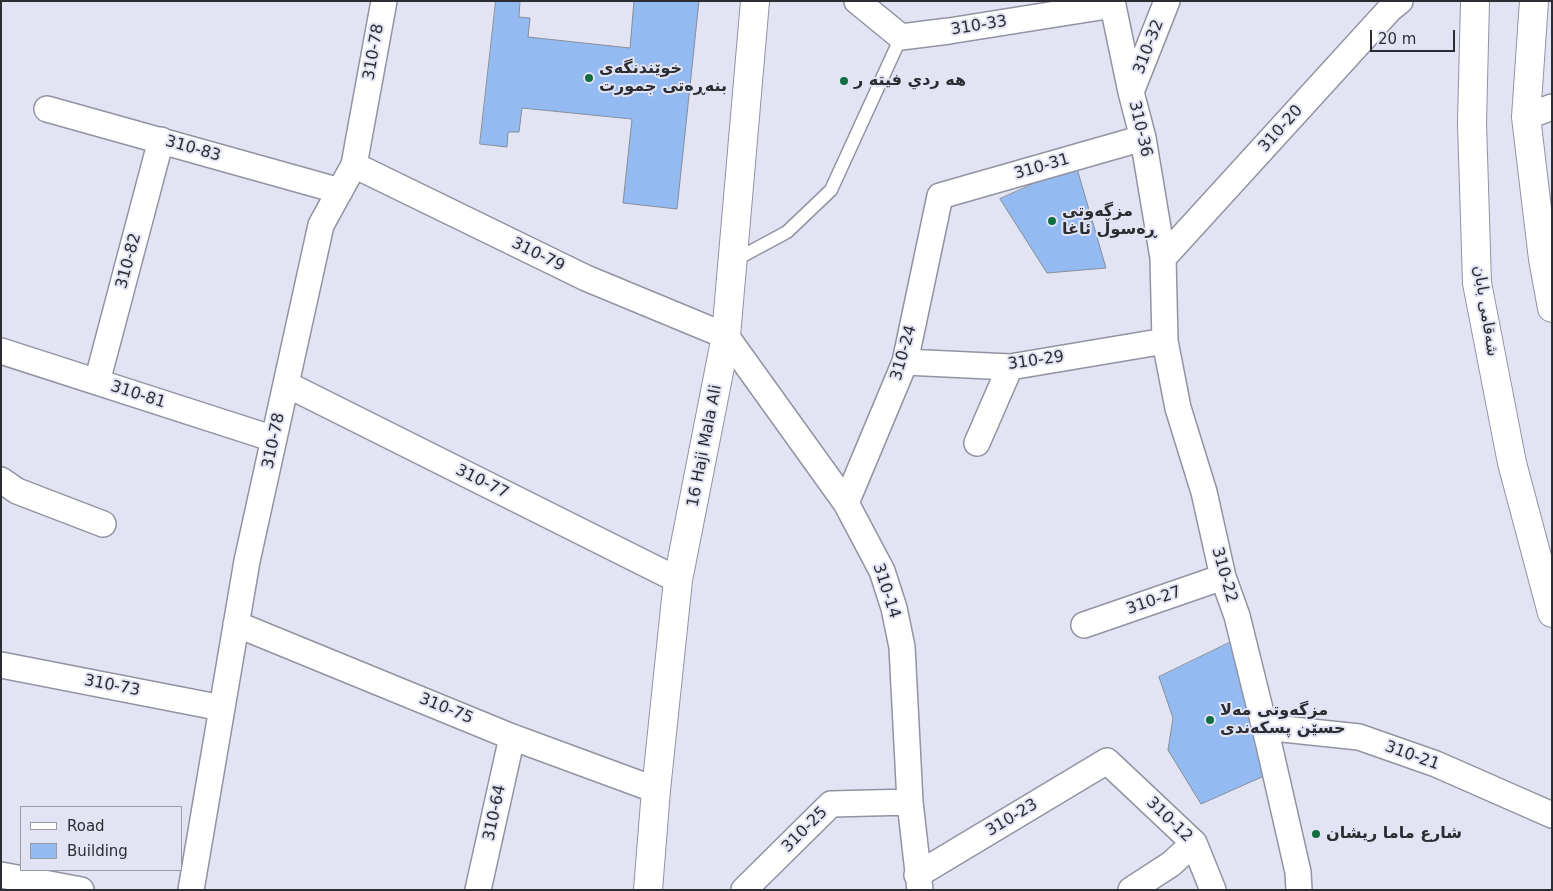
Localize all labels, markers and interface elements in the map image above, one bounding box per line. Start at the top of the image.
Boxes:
street label: 310-33 [950,12,1008,40]
street label: 310-32 [1130,17,1168,77]
scale bar [1373,20,1458,52]
street label: 310-78 [360,22,388,82]
text: 20 m [1378,30,1416,48]
place label: خوێندنگەی بنەڕەتی جمورت [599,59,727,97]
place label: هه ردي فيته ر [854,71,966,91]
marker: خوێندنگەی بنەڕەتی جمورت [583,72,595,84]
marker: هه ردي فيته ر [838,75,850,87]
street label: 310-36 [1124,99,1156,159]
street label: 310-20 [1255,102,1307,156]
street label: 310-83 [163,132,223,166]
street label: 310-31 [1012,150,1072,184]
place label: مزگەوتی ڕەسوڵ ئاغا [1062,202,1157,240]
marker: مزگەوتی ڕەسوڵ ئاغا [1046,215,1058,227]
street label: 310-82 [112,231,146,291]
street label: 310-79 [508,234,568,276]
street label: شەقامی بابان [1468,264,1502,358]
street label: 310-24 [887,323,921,383]
street label: 310-29 [1007,348,1065,374]
street label: 310-81 [108,377,168,413]
street label: 16 Haji Mala Ali [684,383,726,509]
street label: 310-78 [259,411,289,471]
street label: 310-77 [452,461,512,503]
street label: 310-22 [1207,545,1241,605]
street label: 310-14 [868,561,904,621]
street label: 310-27 [1124,583,1184,619]
street label: 310-73 [82,671,142,701]
street label: 310-75 [416,689,476,729]
place label: مزگەوتی مەلا حسێن پسکەندی [1220,701,1346,739]
marker: مزگەوتی مەلا حسێن پسکەندی [1204,714,1216,726]
street label: 310-21 [1382,737,1442,775]
street label: 310-64 [480,783,510,843]
street label: 310-12 [1142,793,1196,847]
street label: 310-23 [983,795,1041,841]
street label: 310-25 [778,803,832,857]
legend [20,806,182,871]
text: Road [67,817,105,835]
place label: شارع ماما ريشان [1326,824,1462,844]
marker: شارع ماما ريشان [1310,828,1322,840]
text: Building [67,842,128,860]

